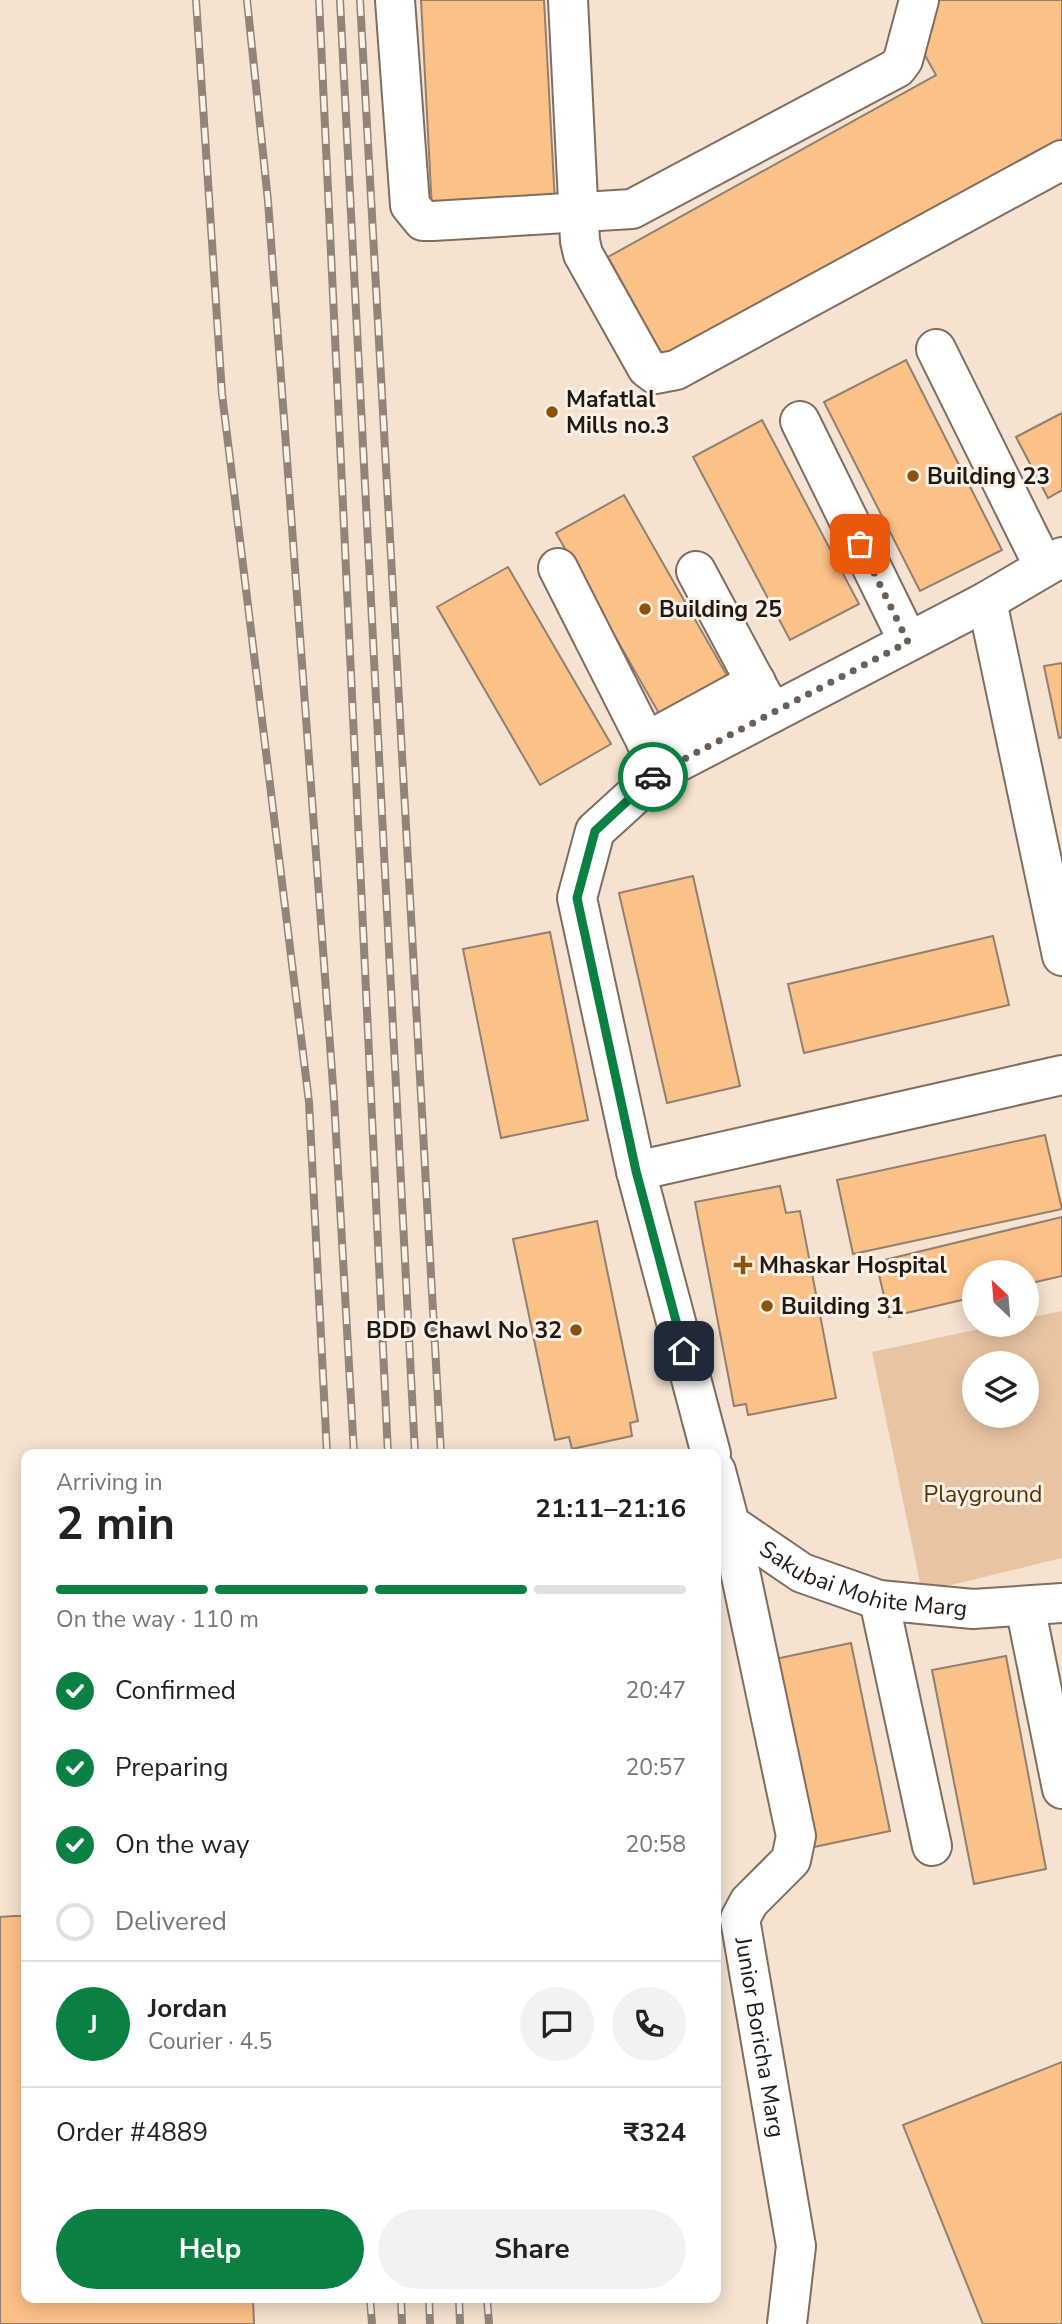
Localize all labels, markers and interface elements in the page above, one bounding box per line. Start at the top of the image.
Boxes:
place label: Mafatlal Mills no.3 [566,384,670,441]
marker: Mafatlal Mills no.3 [544,404,560,420]
place label: Building 23 [927,461,1050,492]
marker: Building 23 [905,468,921,484]
pin [830,514,890,574]
icon: bag [841,525,879,563]
place label: Building 25 [659,594,782,625]
marker: Building 25 [637,601,653,617]
courier [618,742,688,812]
icon: car [634,758,672,796]
place label: Mhaskar Hospital [759,1250,948,1281]
marker: Mhaskar Hospital [733,1255,753,1275]
north arrow [962,1260,1040,1337]
map controls [962,1260,1039,1428]
place label: Building 31 [781,1291,904,1322]
marker: Building 31 [759,1298,775,1314]
place label: BDD Chawl No 32 [366,1315,562,1346]
pin [654,1321,714,1381]
marker: BDD Chawl No 32 [568,1322,584,1338]
icon: home [665,1332,703,1370]
button: layers [962,1351,1039,1428]
text: Arriving in [56,1467,163,1498]
park label: Playground [924,1479,1042,1510]
text: 21:11–21:16 [535,1491,686,1526]
text: 2 min [56,1492,175,1555]
street label: Sakubai Mohite Marg [753,1534,969,1624]
text: On the way · 110 m [56,1604,259,1635]
icon: check [56,1672,94,1710]
text: Confirmed [115,1673,236,1708]
text: 20:47 [626,1675,686,1706]
icon: check [56,1749,94,1787]
text: Preparing [115,1750,228,1785]
text: 20:57 [626,1752,686,1783]
icon: check [56,1826,94,1864]
text: On the way [115,1827,249,1862]
text: 20:58 [626,1829,686,1860]
text: Delivered [115,1904,227,1939]
street label: Junior Boricha Marg [727,1934,792,2140]
button: chat [520,1987,594,2061]
button: phone [612,1987,686,2061]
text: Jordan [148,1991,227,2026]
text: J [88,2007,98,2042]
text: Courier · 4.5 [148,2026,272,2057]
text: Order #4889 [56,2115,208,2150]
text: ₹324 [624,2115,686,2150]
button: Help [56,2209,364,2289]
button: Share [378,2209,686,2289]

